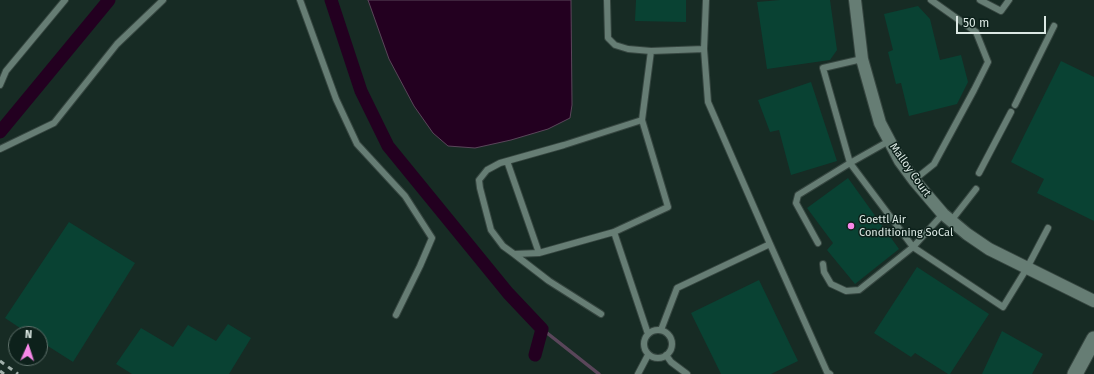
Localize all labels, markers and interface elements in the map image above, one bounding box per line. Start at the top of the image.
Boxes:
scale bar [958,8,1048,34]
text: 50 m [963,16,989,30]
street label: Malloy Court [887,141,933,199]
place label: Goettl Air Conditioning SoCal [859,213,953,239]
marker: Goettl Air Conditioning SoCal [846,221,856,231]
north arrow [8,326,48,366]
text: N [25,328,33,341]

